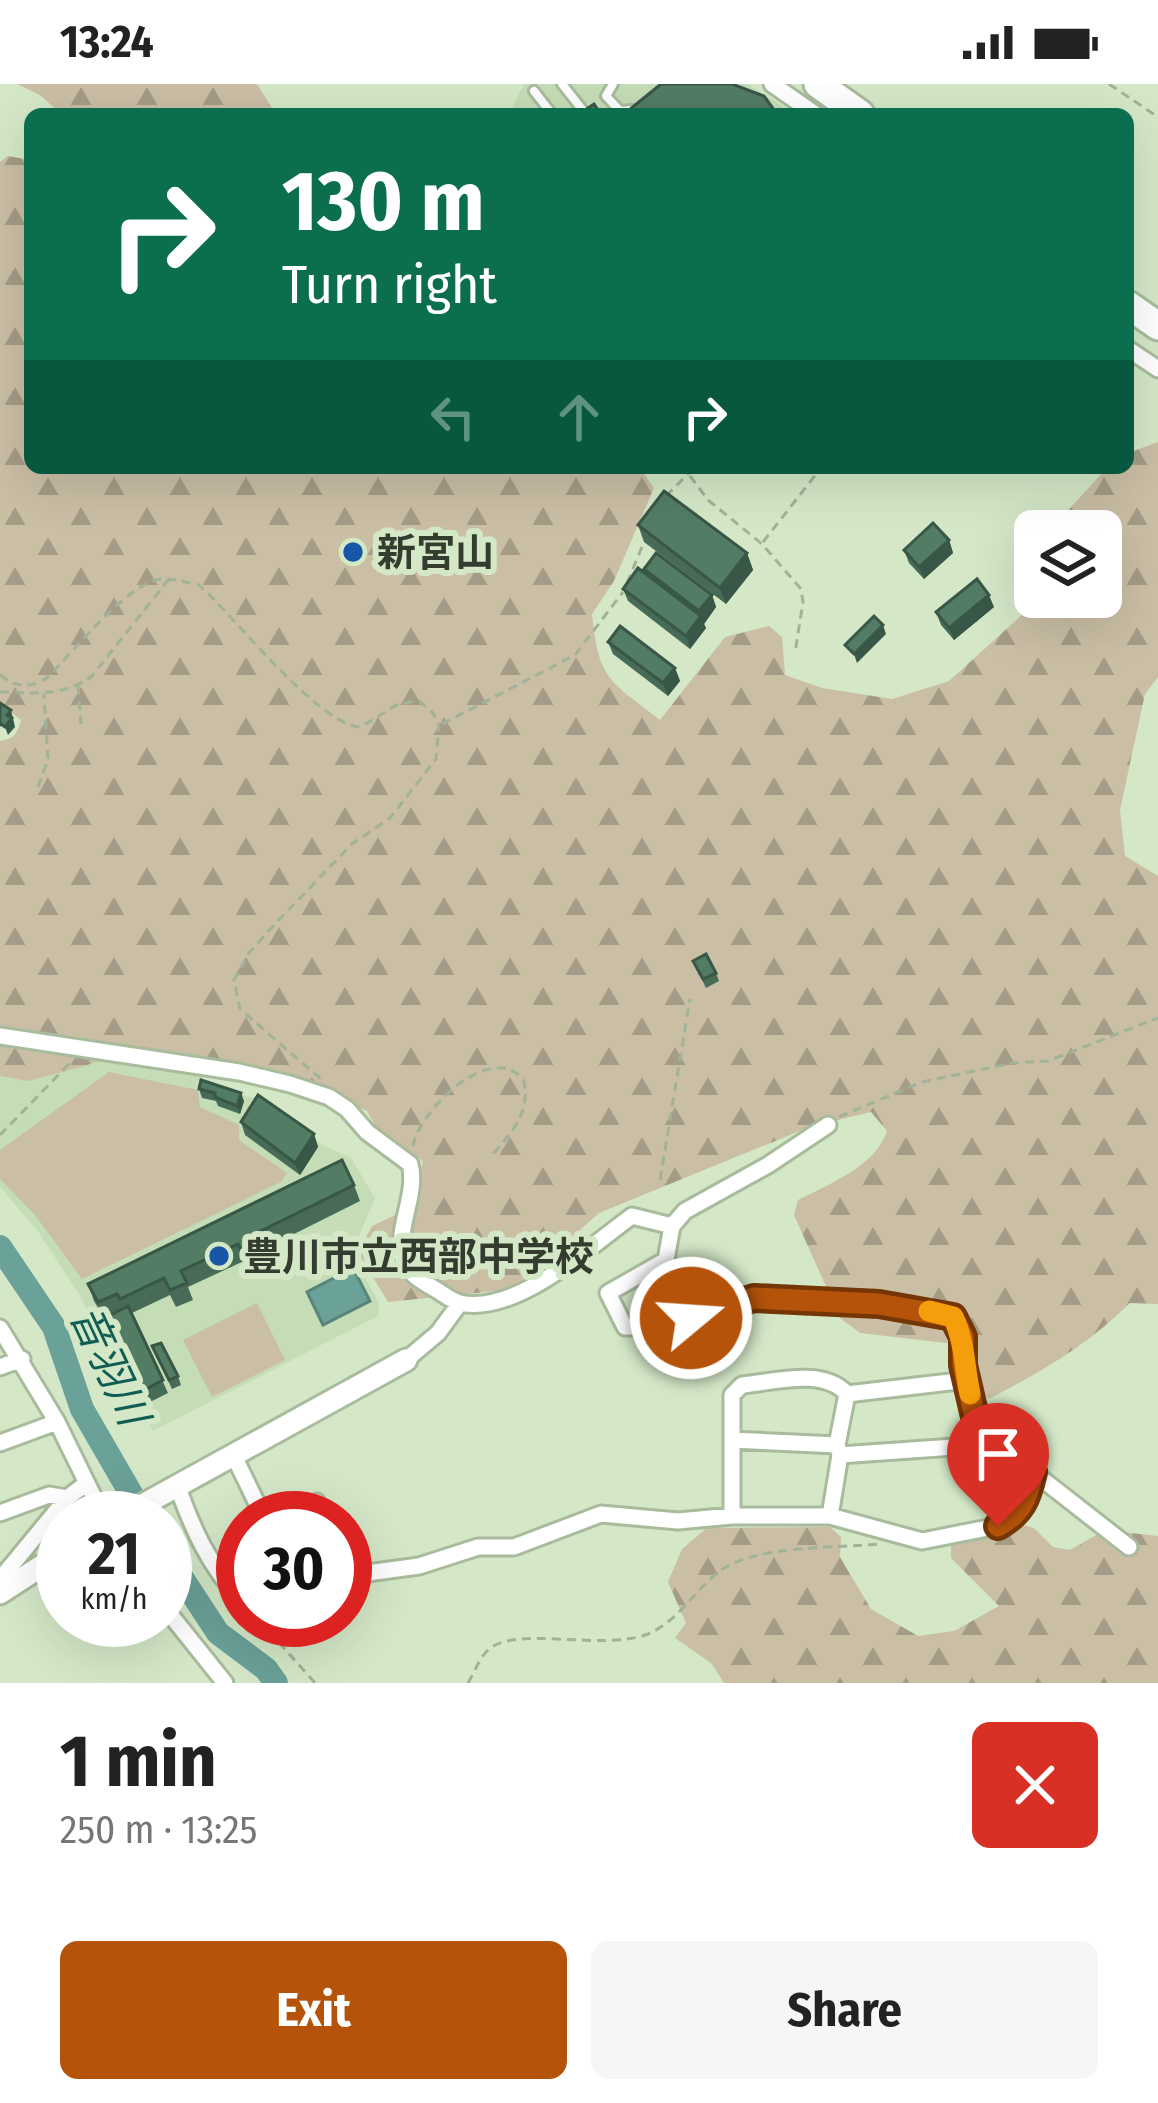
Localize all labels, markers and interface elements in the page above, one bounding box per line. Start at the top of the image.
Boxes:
text: 13:24 [60,15,154,69]
text: 130 m [282,151,485,252]
icon: right [84,156,240,312]
text: Turn right [282,253,497,317]
icon: left [420,384,486,450]
icon: ahead [546,384,612,450]
icon: right [672,384,738,450]
map controls [1014,510,1122,618]
button: layers [1014,510,1122,618]
place label: 新宮山 [377,530,494,576]
marker: 新宮山 [340,539,366,565]
place label: 豊川市立西部中学校 [243,1234,594,1280]
marker: 豊川市立西部中学校 [206,1243,232,1269]
position arrow [628,1255,754,1381]
water label: 音羽川 [60,1298,160,1437]
pin [947,1403,1049,1526]
icon: arrive [965,1421,1031,1487]
speed limit sign: 30 [216,1491,372,1647]
text: 21 [88,1518,140,1590]
text: km/h [81,1581,147,1617]
text: 1 min [60,1719,217,1805]
button: close [972,1722,1098,1848]
text: 250 m · 13:25 [60,1807,257,1853]
button: Exit [60,1941,567,2079]
button: Share [591,1941,1098,2079]

